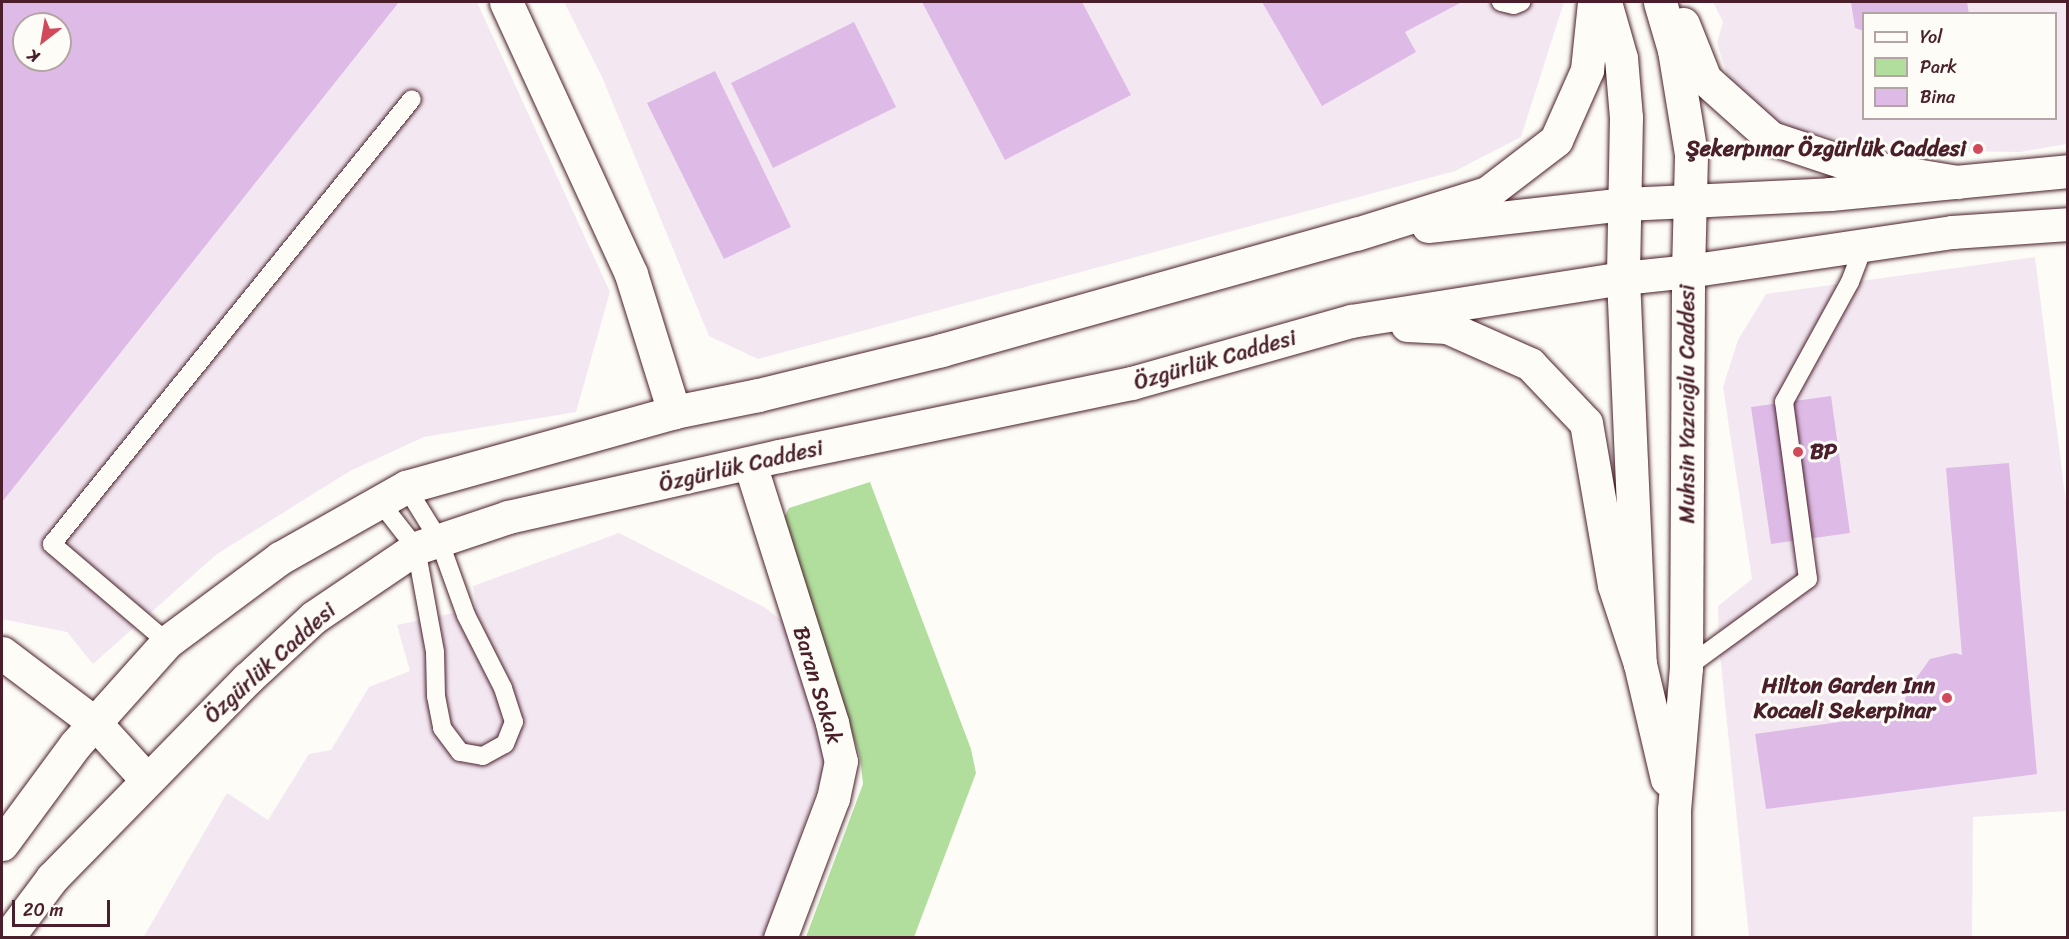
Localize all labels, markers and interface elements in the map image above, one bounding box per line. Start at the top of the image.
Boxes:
north arrow [12,12,72,72]
legend [1862,12,2057,120]
text: Yol [1920,21,1942,53]
text: K [22,41,45,71]
text: Park [1920,51,1957,83]
text: Bina [1920,81,1955,113]
place label: Şekerpınar Özgürlük Caddesi [1687,136,1966,162]
marker: Şekerpınar Özgürlük Caddesi [1971,142,1985,156]
street label: Muhsin Yazıcığlu Caddesi [1674,285,1700,523]
street label: Özgürlük Caddesi [1131,324,1299,396]
street label: Özgürlük Caddesi [657,434,825,498]
place label: BP [1810,439,1837,465]
marker: BP [1791,445,1805,459]
street label: Özgürlük Caddesi [199,598,341,728]
street label: Baran Sokak [788,623,848,747]
place label: Hilton Garden Inn Kocaeli Sekerpinar [1753,672,1935,724]
marker: Hilton Garden Inn Kocaeli Sekerpinar [1940,691,1954,705]
scale bar [15,888,112,926]
text: 20 m [23,894,63,926]

